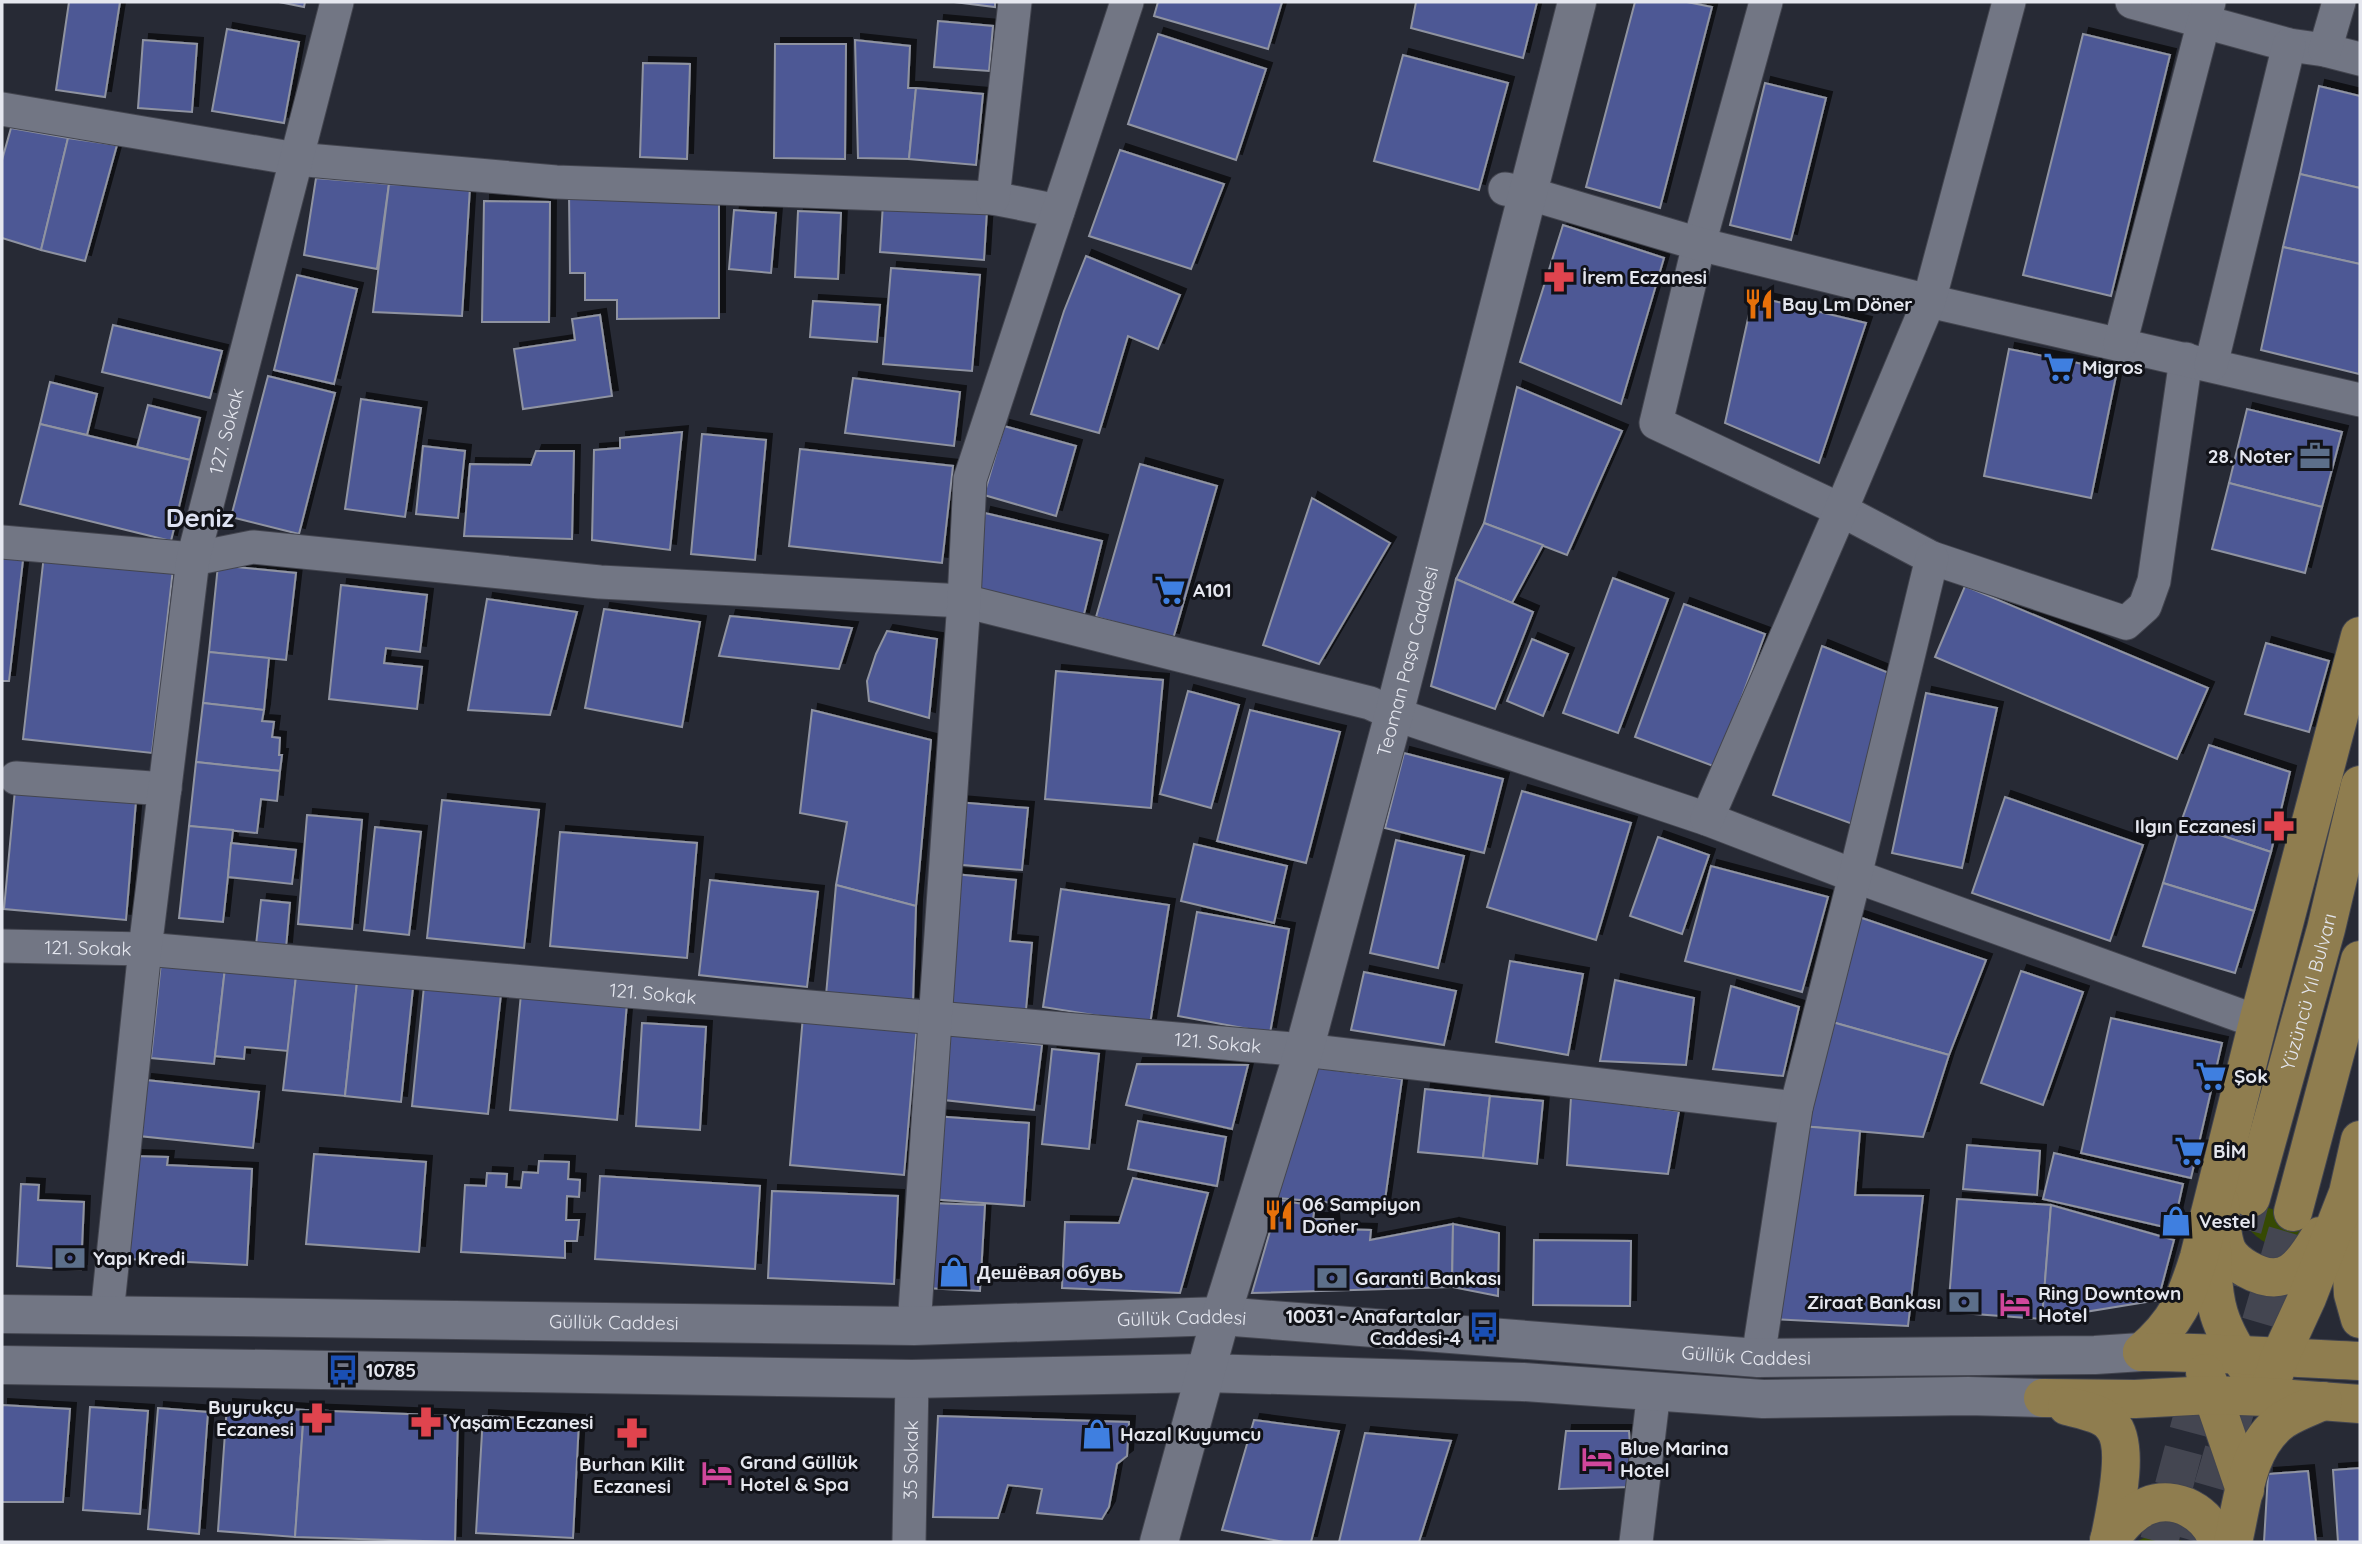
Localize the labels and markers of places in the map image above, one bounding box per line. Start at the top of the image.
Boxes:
pharmacy icon: İrem Eczanesi [1542,260,1576,294]
place label: İrem Eczanesi [1582,265,1707,289]
restaurant icon: Bay Lm Döner [1742,287,1776,321]
place label: Bay Lm Döner [1782,292,1913,316]
supermarket icon: Migros [2042,350,2076,384]
place label: Migros [2082,355,2143,379]
office icon: 28. Noter [2298,439,2332,473]
place label: 28. Noter [2208,444,2292,468]
supermarket icon: A101 [1153,573,1187,607]
place label: A101 [1193,578,1232,602]
pharmacy icon: Ilgın Eczanesi [2262,809,2296,843]
place label: Ilgın Eczanesi [2135,814,2256,838]
supermarket icon: Şok [2194,1059,2228,1093]
place label: Şok [2234,1064,2268,1088]
supermarket icon: BİM [2173,1134,2207,1168]
place label: BİM [2213,1139,2246,1163]
place label: 06 Sampiyon Doner [1302,1192,1421,1238]
restaurant icon: 06 Sampiyon Doner [1262,1198,1296,1232]
shop icon: Vestel [2159,1204,2193,1238]
place label: Vestel [2199,1209,2256,1233]
bank icon: Yapı Kredi [53,1241,87,1275]
place label: Yapı Kredi [93,1246,185,1270]
shop icon: Дешёвая обувь [937,1255,971,1289]
place label: Дешёвая обувь [977,1260,1123,1284]
bank icon: Garanti Bankası [1315,1261,1349,1295]
place label: Garanti Bankası [1355,1266,1501,1290]
place label: Ring Downtown Hotel [2038,1281,2181,1327]
bank icon: Ziraat Bankası [1947,1285,1981,1319]
hotel icon: Ring Downtown Hotel [1998,1287,2032,1321]
place label: Ziraat Bankası [1807,1290,1941,1314]
place label: 10031 - Anafartalar Caddesi-4 [1286,1304,1461,1350]
bus stop icon: 10031 - Anafartalar Caddesi-4 [1467,1310,1501,1344]
bus stop icon: 10785 [326,1353,360,1387]
place label: 10785 [366,1358,416,1382]
place label: Buyrukçu Eczanesi [208,1395,294,1441]
pharmacy icon: Buyrukçu Eczanesi [300,1401,334,1435]
pharmacy icon: Yaşam Eczanesi [409,1405,443,1439]
place label: Yaşam Eczanesi [449,1410,594,1434]
pharmacy icon: Burhan Kilit Eczanesi [615,1416,649,1450]
shop icon: Hazal Kuyumcu [1080,1417,1114,1451]
place label: Hazal Kuyumcu [1120,1422,1261,1446]
place label: Blue Marina Hotel [1620,1436,1729,1482]
hotel icon: Blue Marina Hotel [1580,1442,1614,1476]
place label: Grand Güllük Hotel & Spa [740,1450,858,1496]
place label: Burhan Kilit Eczanesi [579,1452,685,1498]
hotel icon: Grand Güllük Hotel & Spa [700,1456,734,1490]

